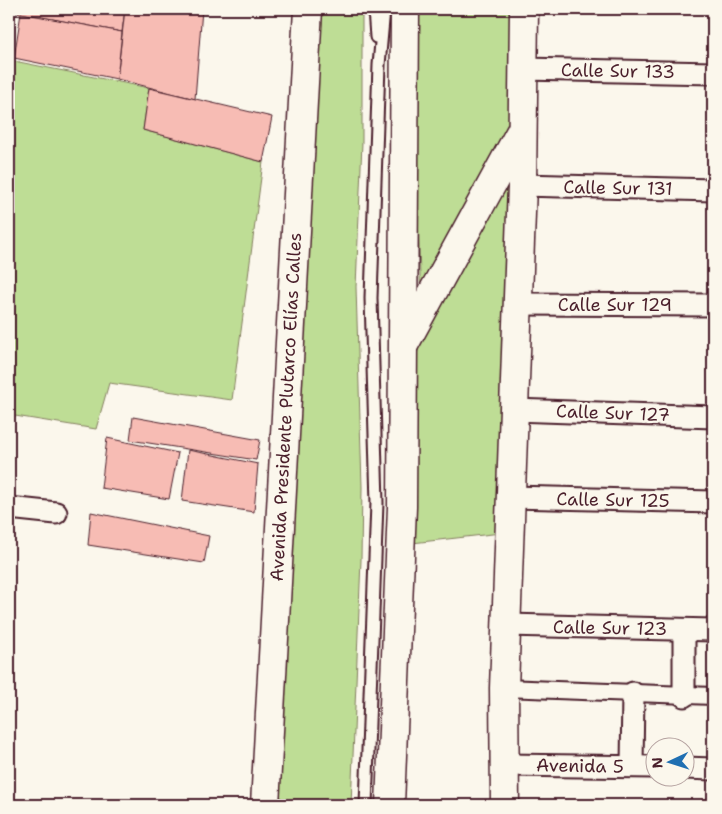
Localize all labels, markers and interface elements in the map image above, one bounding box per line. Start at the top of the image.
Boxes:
street label: Calle Sur 133 [561,58,675,84]
street label: Calle Sur 131 [563,175,673,201]
street label: Avenida Presidente Plutarco Elías Calles [265,232,307,582]
street label: Calle Sur 129 [558,293,672,317]
street label: Calle Sur 127 [556,399,670,427]
street label: Calle Sur 125 [556,487,670,513]
street label: Calle Sur 123 [553,615,667,641]
north arrow [644,736,694,786]
street label: Avenida 5 [536,753,624,779]
text: N [648,757,666,769]

